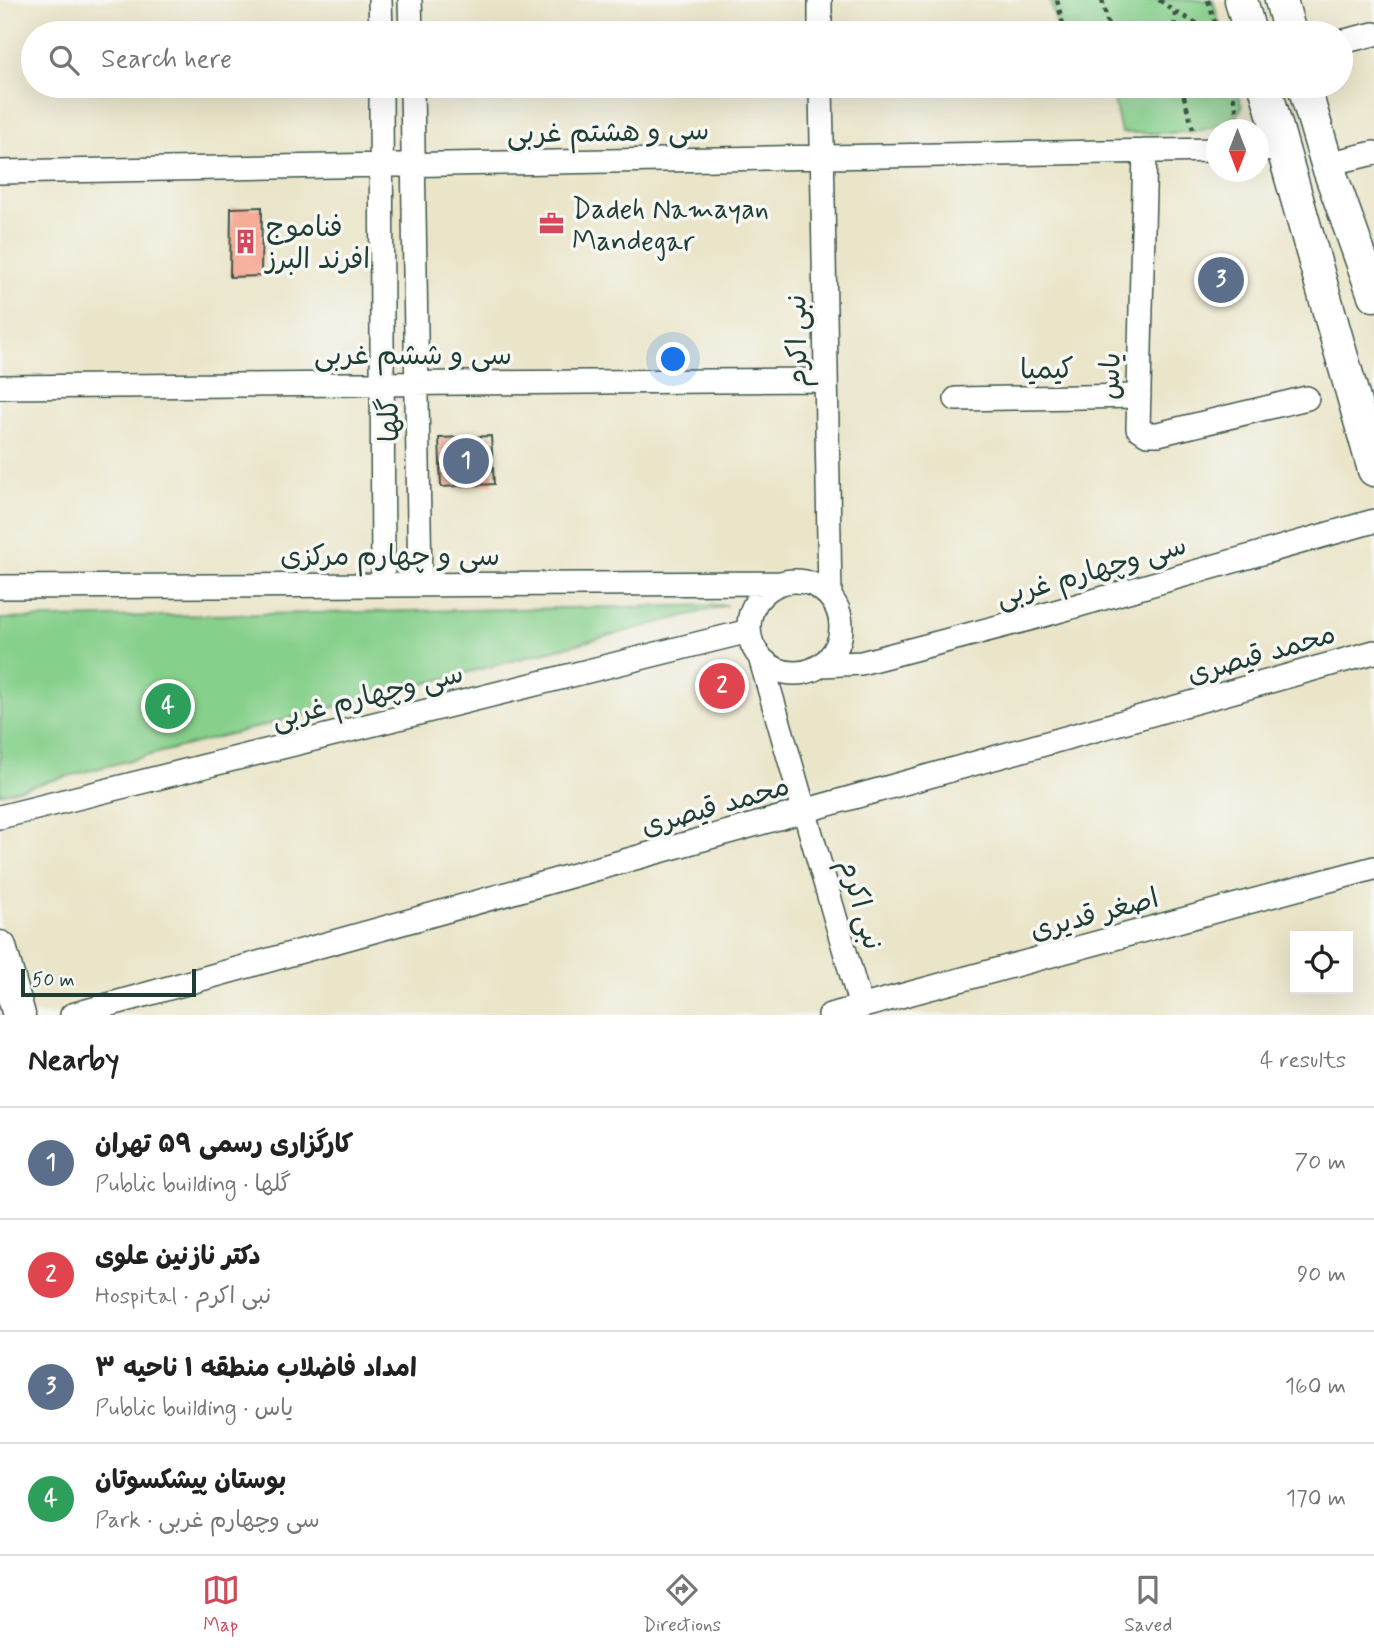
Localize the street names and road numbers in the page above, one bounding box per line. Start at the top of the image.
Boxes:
street label: سی و هشتم غربی [506,113,710,155]
street label: نبی اکرم [779,294,819,388]
street label: سی و ششم غربی [314,338,512,376]
street label: کیمیا [1020,352,1074,389]
street label: یاس [1092,352,1131,400]
street label: گلها [372,397,409,443]
street label: سی وچهارم غربی [992,528,1191,618]
street label: سی و چهارم مرکزی [280,539,500,577]
street label: محمد قیصری [1183,617,1340,694]
street label: سی وچهارم غربی [268,656,468,740]
street label: محمد قیصری [637,769,794,846]
street label: نبی اکرم [828,855,890,955]
street label: اصغر قدیری [1026,881,1163,950]

